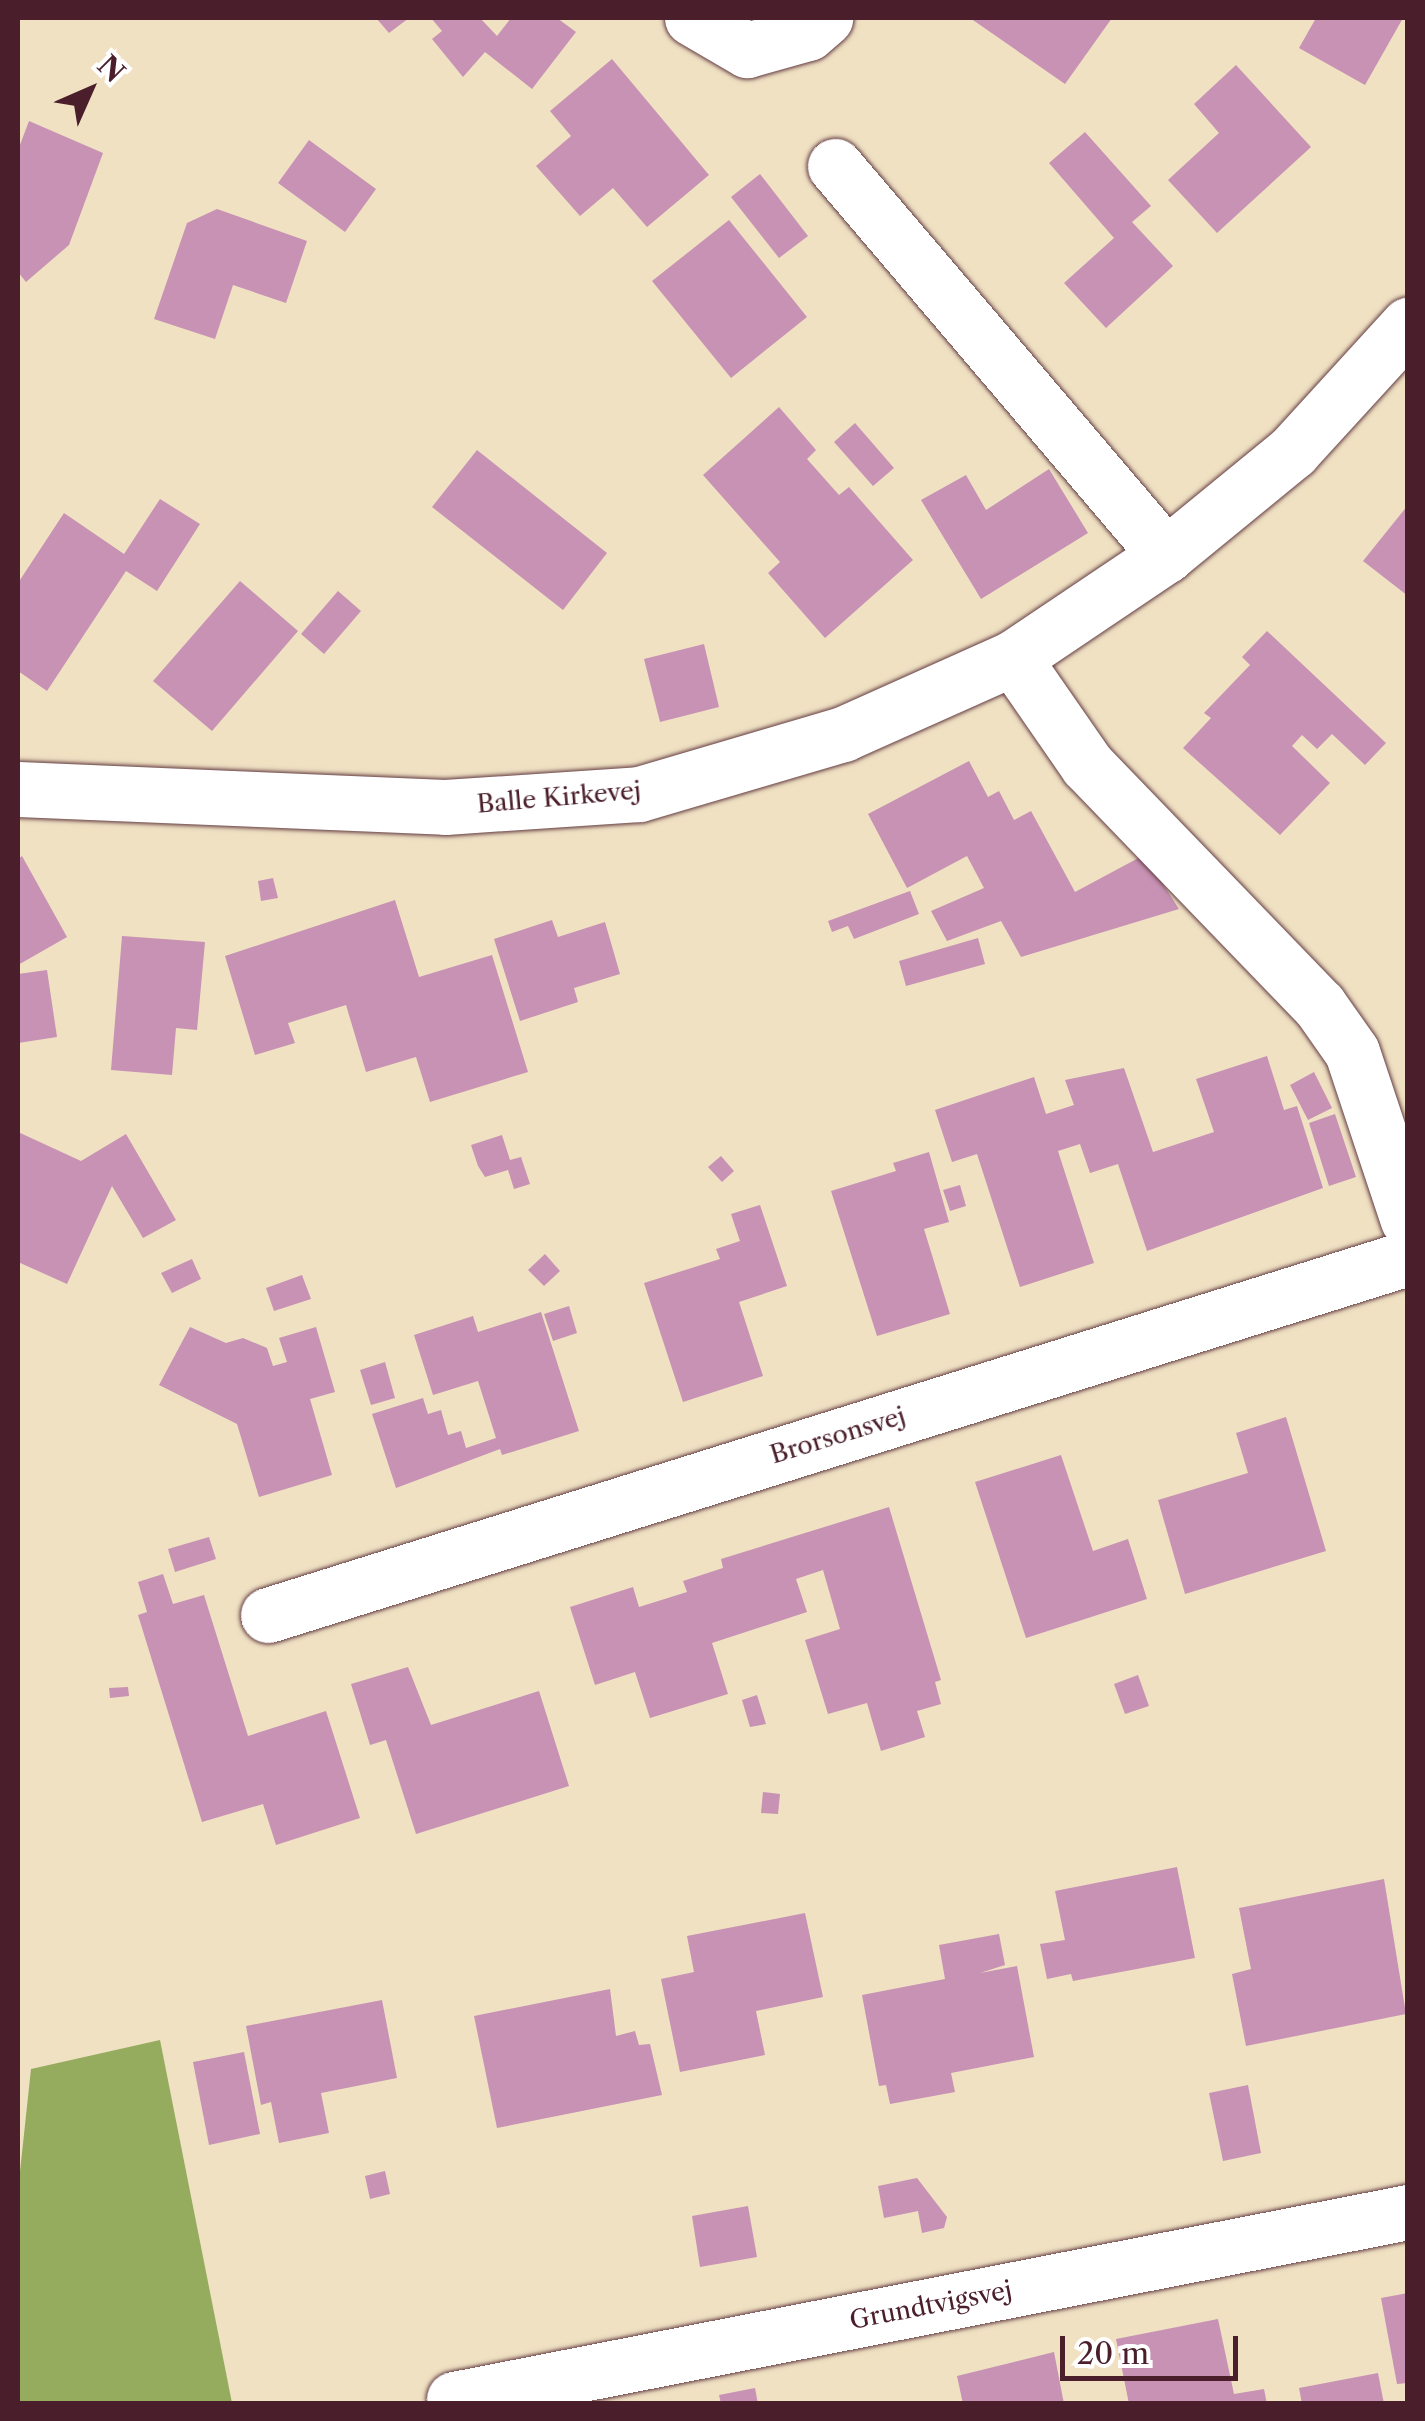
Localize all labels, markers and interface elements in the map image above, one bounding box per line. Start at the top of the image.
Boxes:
north arrow [40,40,140,140]
text: N [91,48,132,89]
street label: Balle Kirkevej [476,776,642,820]
street label: Brorsonsvej [767,1401,909,1471]
street label: Grundtvigsvej [847,2276,1015,2336]
scale bar [1065,2316,1242,2378]
text: 20 m [1077,2335,1149,2372]

